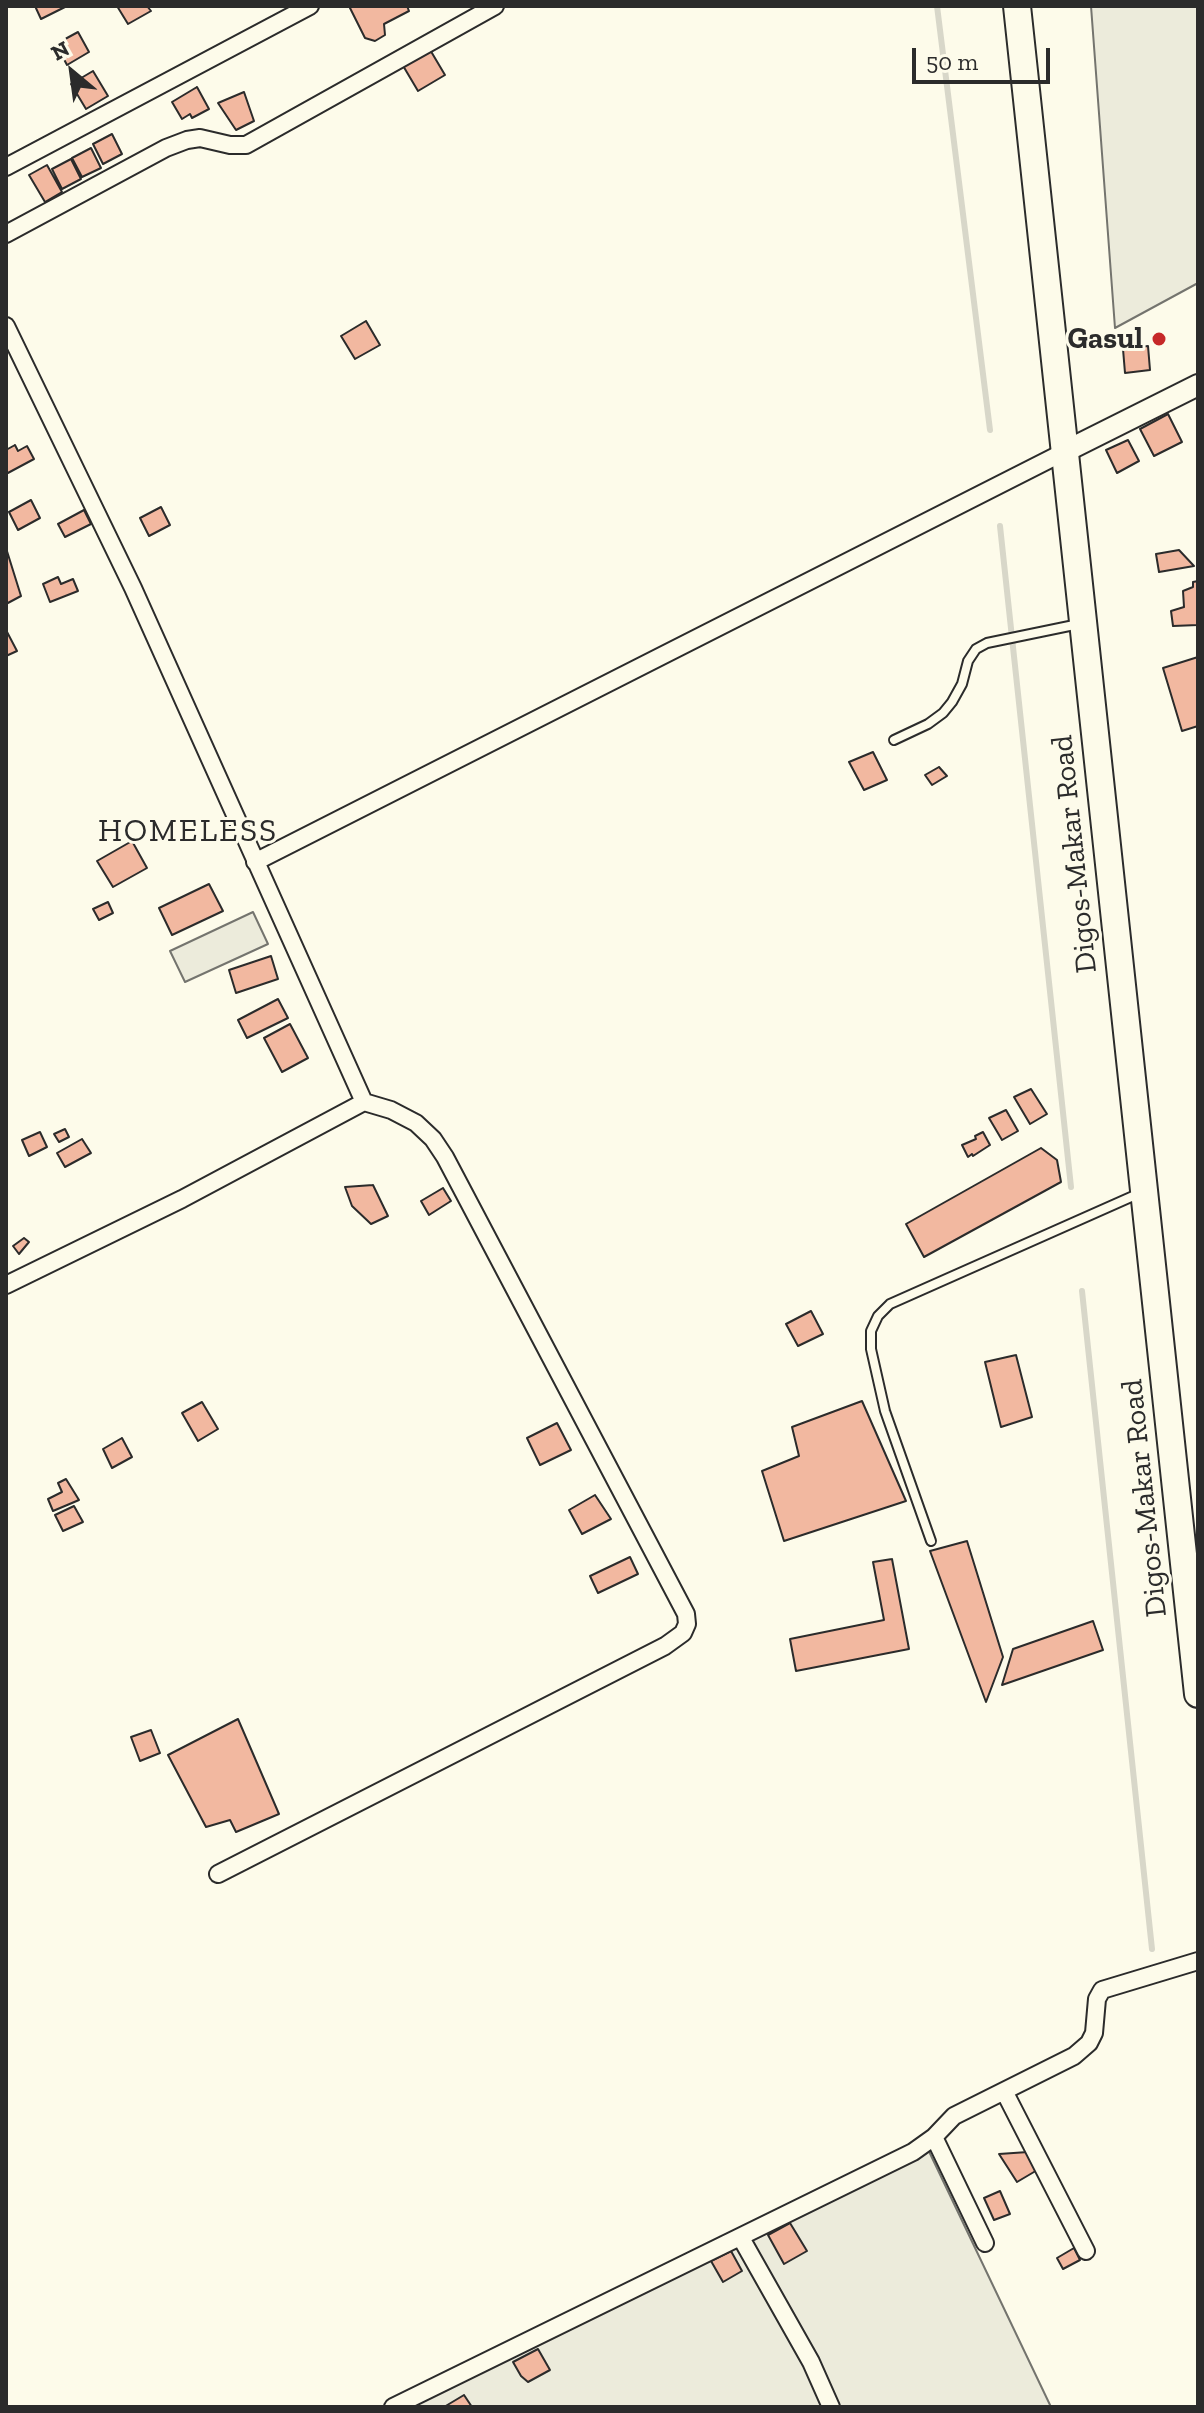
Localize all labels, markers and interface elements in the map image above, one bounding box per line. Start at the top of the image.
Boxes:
north arrow [32,32,112,112]
scale bar [916,32,1054,82]
text: N [46,35,74,66]
text: 50 m [926,47,978,76]
place label: Gasul [1067,321,1143,357]
marker: Gasul [1150,330,1168,348]
street label: Digos-Makar Road [1045,733,1105,975]
district label: HOMELESS [98,813,278,851]
street label: Digos-Makar Road [1115,1377,1175,1619]

